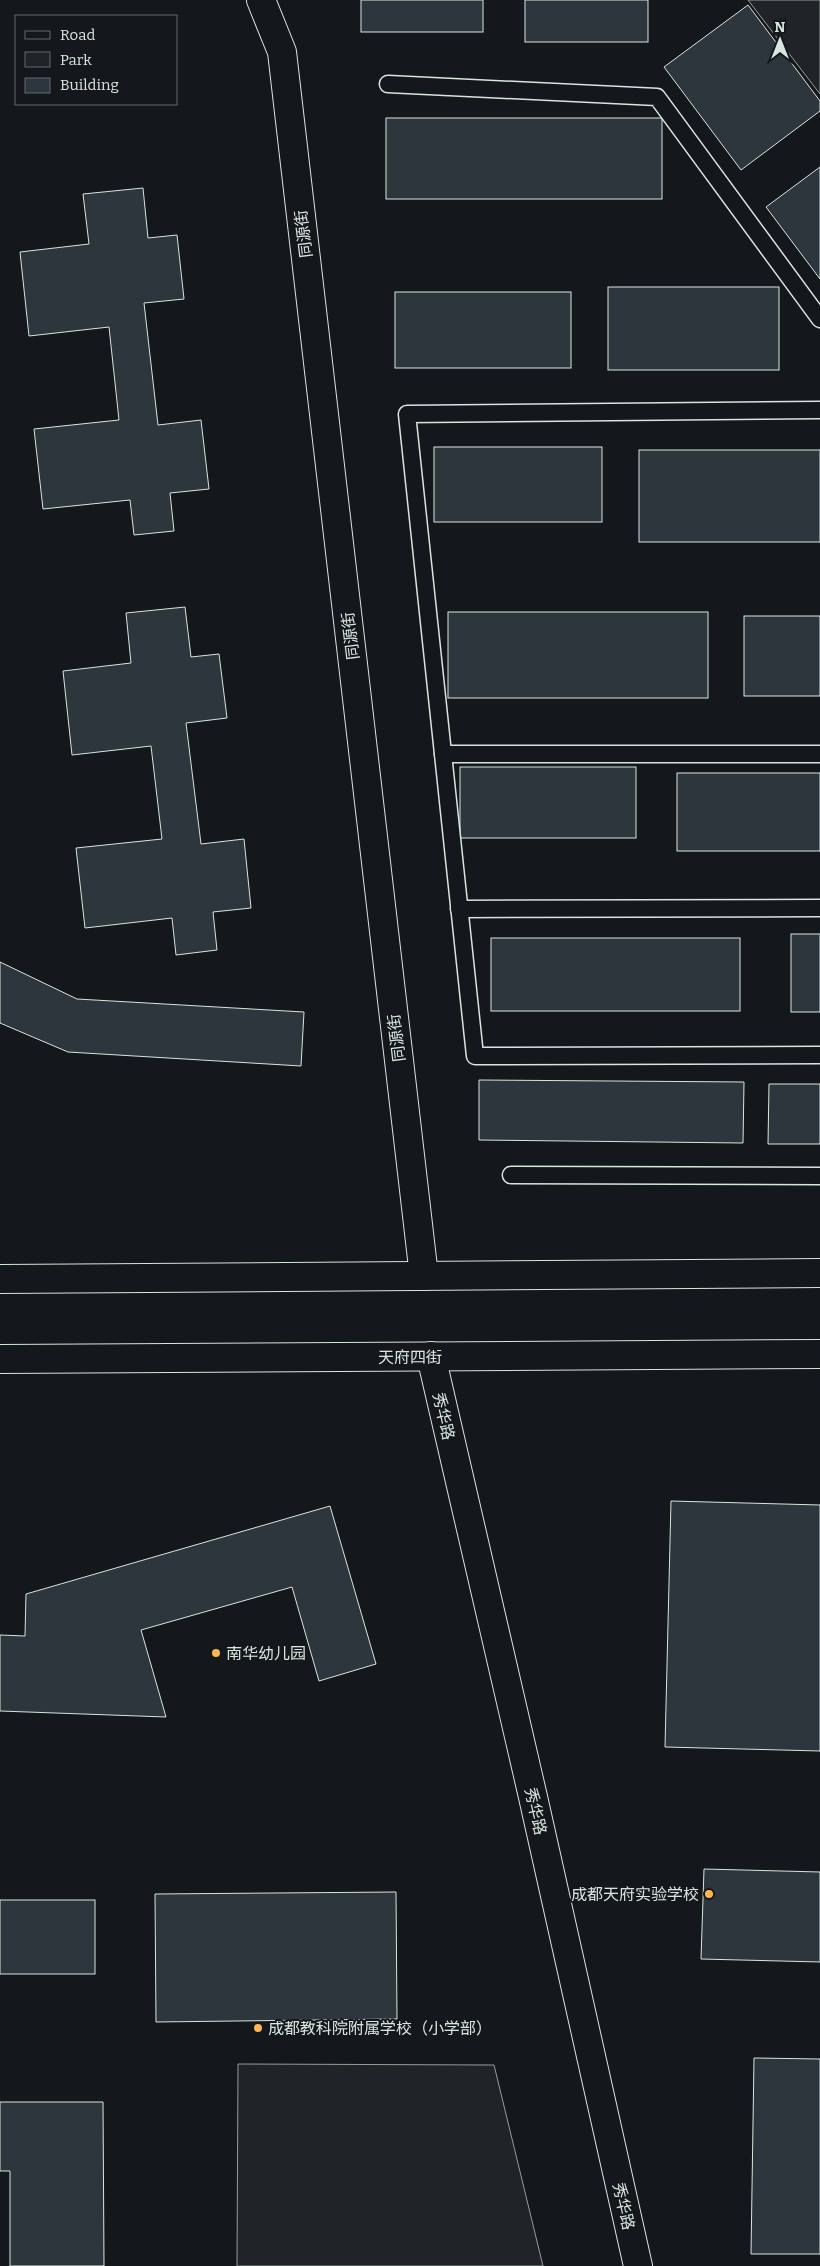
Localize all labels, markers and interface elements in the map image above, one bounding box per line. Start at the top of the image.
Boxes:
legend [15,15,178,105]
north arrow [755,15,805,65]
text: N [775,19,786,36]
text: Road [60,26,95,44]
text: Park [60,51,92,69]
text: Building [60,76,119,94]
street label: 同源街 [291,209,316,259]
street label: 同源街 [338,611,363,661]
street label: 同源街 [384,1013,409,1063]
street label: 天府四街 [378,1348,442,1367]
street label: 秀华路 [429,1391,458,1442]
place label: 南华幼儿园 [226,1644,306,1663]
marker: 南华幼儿园 [210,1647,222,1659]
street label: 秀华路 [521,1786,550,1837]
place label: 成都天府实验学校 [571,1885,699,1904]
marker: 成都天府实验学校 [703,1888,715,1900]
place label: 成都教科院附属学校（小学部） [268,2019,492,2038]
marker: 成都教科院附属学校（小学部） [252,2022,264,2034]
street label: 秀华路 [609,2181,638,2232]

